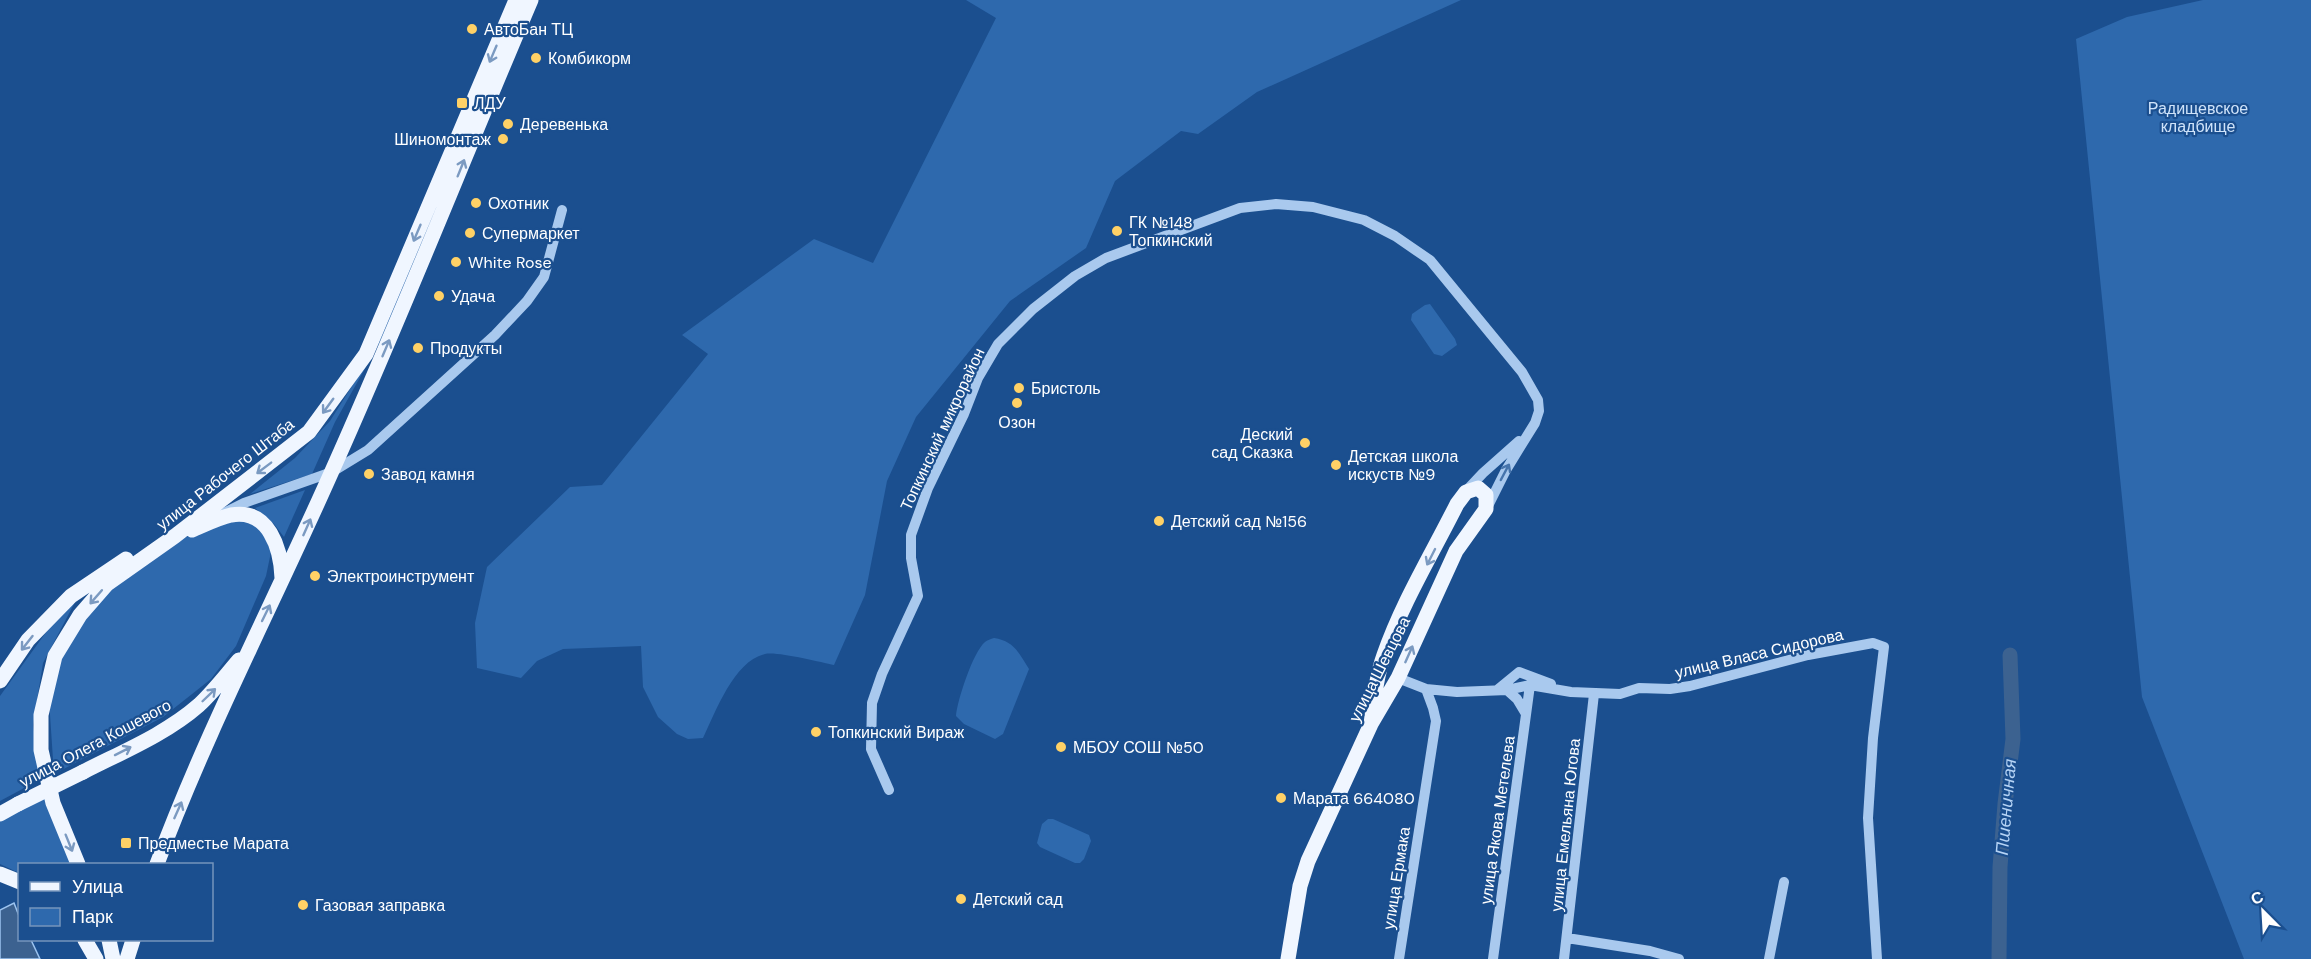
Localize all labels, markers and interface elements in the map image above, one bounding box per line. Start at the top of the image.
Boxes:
place label: АвтоБан ТЦ [484,19,573,40]
marker: АвтоБан ТЦ [465,22,479,36]
one-way arrow [487,45,498,63]
place label: Комбикорм [548,48,631,69]
marker: Комбикорм [529,51,543,65]
place label: ЛДУ [474,93,507,114]
marker: ЛДУ [455,96,469,110]
park label: Радищевское кладбище [2148,98,2248,137]
place label: Деревенька [520,114,608,135]
marker: Деревенька [501,117,515,131]
place label: Шиномонтаж [394,129,491,150]
marker: Шиномонтаж [496,132,510,146]
one-way arrow [456,159,467,177]
place label: Охотник [488,193,550,214]
marker: Охотник [469,196,483,210]
place label: ГК №148 Топкинский [1129,212,1213,251]
place label: Супермаркет [482,223,580,244]
one-way arrow [411,224,422,242]
marker: ГК №148 Топкинский [1110,224,1124,238]
marker: Супермаркет [463,226,477,240]
place label: White Rose [468,252,552,273]
marker: White Rose [449,255,463,269]
place label: Удача [451,286,495,307]
marker: Удача [432,289,446,303]
place label: Продукты [430,338,502,359]
one-way arrow [381,339,392,357]
marker: Продукты [411,341,425,355]
street label: Топкинский микрорайон [895,344,989,514]
place label: Бристоль [1031,378,1101,399]
marker: Бристоль [1012,381,1026,395]
marker: Озон [1010,396,1024,410]
one-way arrow [322,397,335,413]
place label: Озон [998,412,1036,433]
street label: улица Рабочего Штаба [152,414,299,535]
place label: Деский сад Сказка [1211,424,1293,463]
marker: Деский сад Сказка [1298,436,1312,450]
place label: Детская школа искуств №9 [1348,446,1458,485]
marker: Детская школа искуств №9 [1329,458,1343,472]
one-way arrow [256,462,272,475]
one-way arrow [1500,463,1511,481]
place label: Завод камня [381,464,475,485]
marker: Завод камня [362,467,376,481]
place label: Детский сад №156 [1171,511,1307,532]
marker: Детский сад №156 [1152,514,1166,528]
one-way arrow [301,519,313,537]
one-way arrow [1424,547,1436,565]
place label: Электроинструмент [327,566,475,587]
marker: Электроинструмент [308,569,322,583]
one-way arrow [89,589,103,604]
one-way arrow [261,605,273,623]
street label: улица Шевцова [1344,613,1415,725]
street label: улица Власа Сидорова [1673,624,1845,683]
one-way arrow [21,634,34,650]
one-way arrow [1404,646,1415,664]
one-way arrow [202,688,217,702]
street label: улица Олега Кошевого [16,694,175,792]
place label: Топкинский Вираж [828,722,964,743]
marker: Топкинский Вираж [809,725,823,739]
street label: улица Якова Метелева [1475,734,1520,906]
place label: МБОУ СОШ №50 [1073,737,1204,758]
street label: улица Емельяна Югова [1546,737,1585,913]
marker: МБОУ СОШ №50 [1054,740,1068,754]
one-way arrow [113,745,131,756]
water label: Пшеничная [1990,757,2022,856]
place label: Марата 664080 [1293,788,1415,809]
marker: Марата 664080 [1274,791,1288,805]
one-way arrow [173,802,185,820]
street label: улица Ермака [1378,825,1415,931]
one-way arrow [64,833,75,851]
place label: Предместье Марата [138,833,289,854]
marker: Предместье Марата [119,836,133,850]
legend [18,863,213,941]
text: Улица [72,875,124,899]
north arrow [2233,881,2293,941]
text: С [2248,886,2267,910]
place label: Детский сад [973,889,1063,910]
marker: Детский сад [954,892,968,906]
place label: Газовая заправка [315,895,445,916]
marker: Газовая заправка [296,898,310,912]
text: Парк [72,905,113,929]

